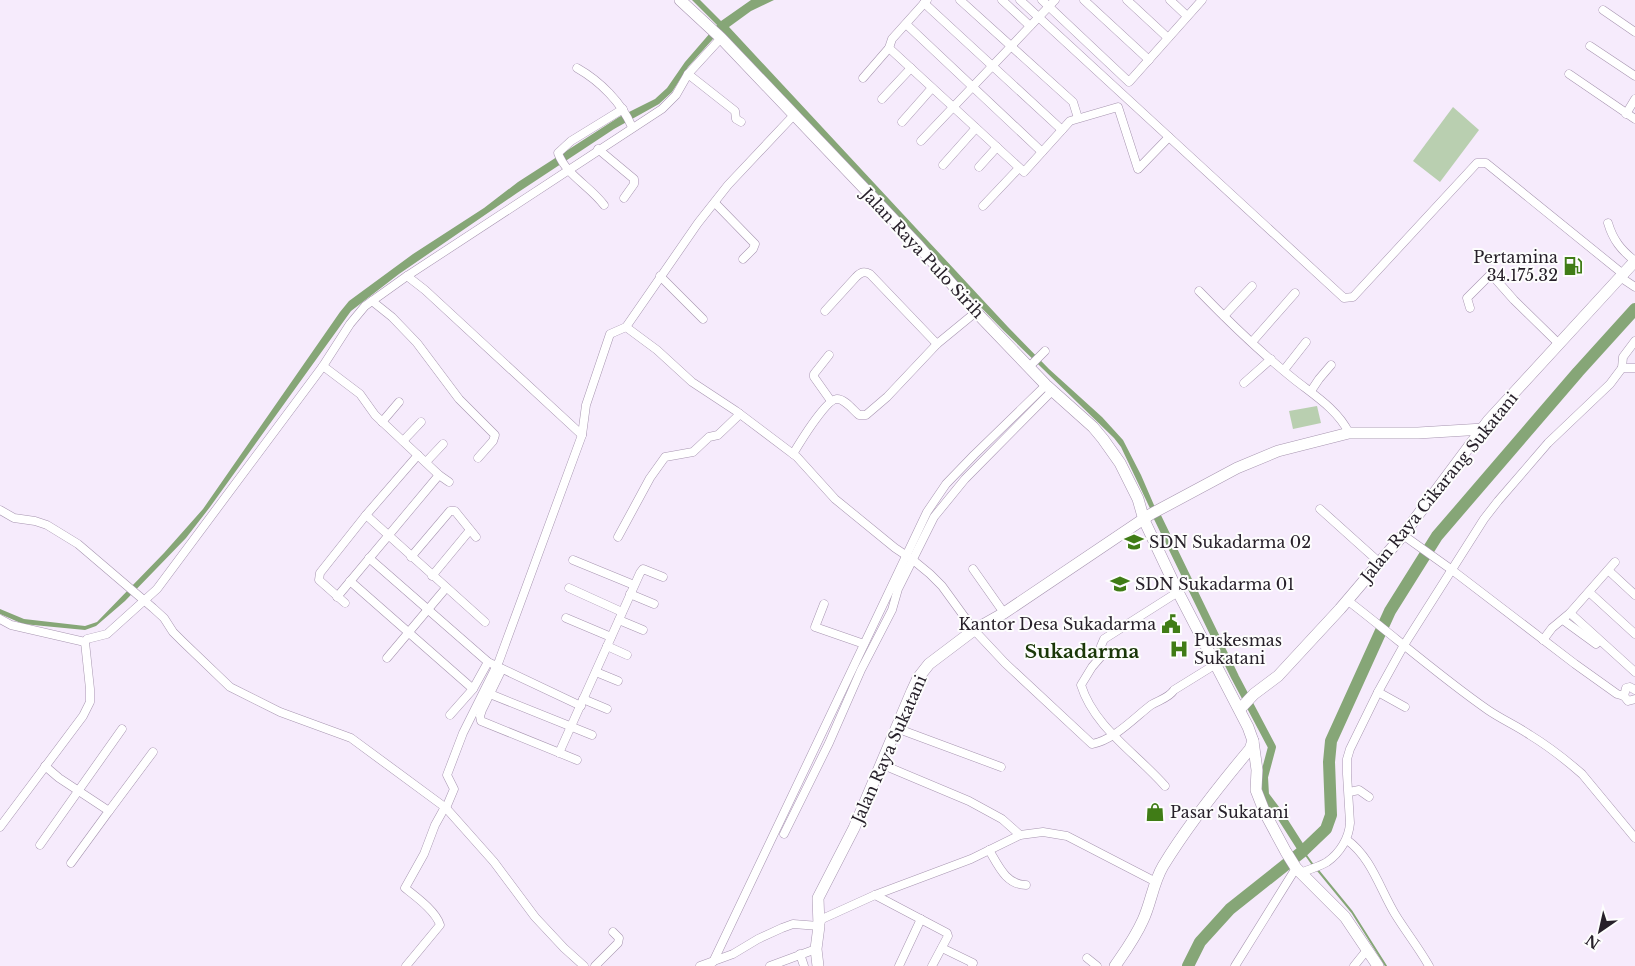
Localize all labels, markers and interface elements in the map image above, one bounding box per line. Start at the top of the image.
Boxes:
street label: Jalan Raya Pulo Sirih [856,182,989,322]
place label: Pertamina 34.175.32 [1473,247,1558,285]
fuel station icon: Pertamina 34.175.32 [1562,255,1584,277]
street label: Jalan Raya Cikarang Sukatani [1355,388,1522,588]
school or university icon: SDN Sukadarma 02 [1123,531,1145,553]
place label: SDN Sukadarma 02 [1149,532,1311,552]
school or university icon: SDN Sukadarma 01 [1109,573,1131,595]
place label: SDN Sukadarma 01 [1135,574,1294,594]
public building icon: Kantor Desa Sukadarma [1160,613,1182,635]
place label: Kantor Desa Sukadarma [958,614,1156,634]
place label: Puskesmas Sukatani [1194,630,1282,668]
hospital icon: Puskesmas Sukatani [1168,638,1190,660]
district label: Sukadarma [1025,640,1140,663]
street label: Jalan Raya Sukatani [847,671,931,828]
shop icon: Pasar Sukatani [1144,801,1166,823]
place label: Pasar Sukatani [1170,802,1289,822]
north arrow [1575,906,1625,956]
text: N [1582,931,1603,953]

